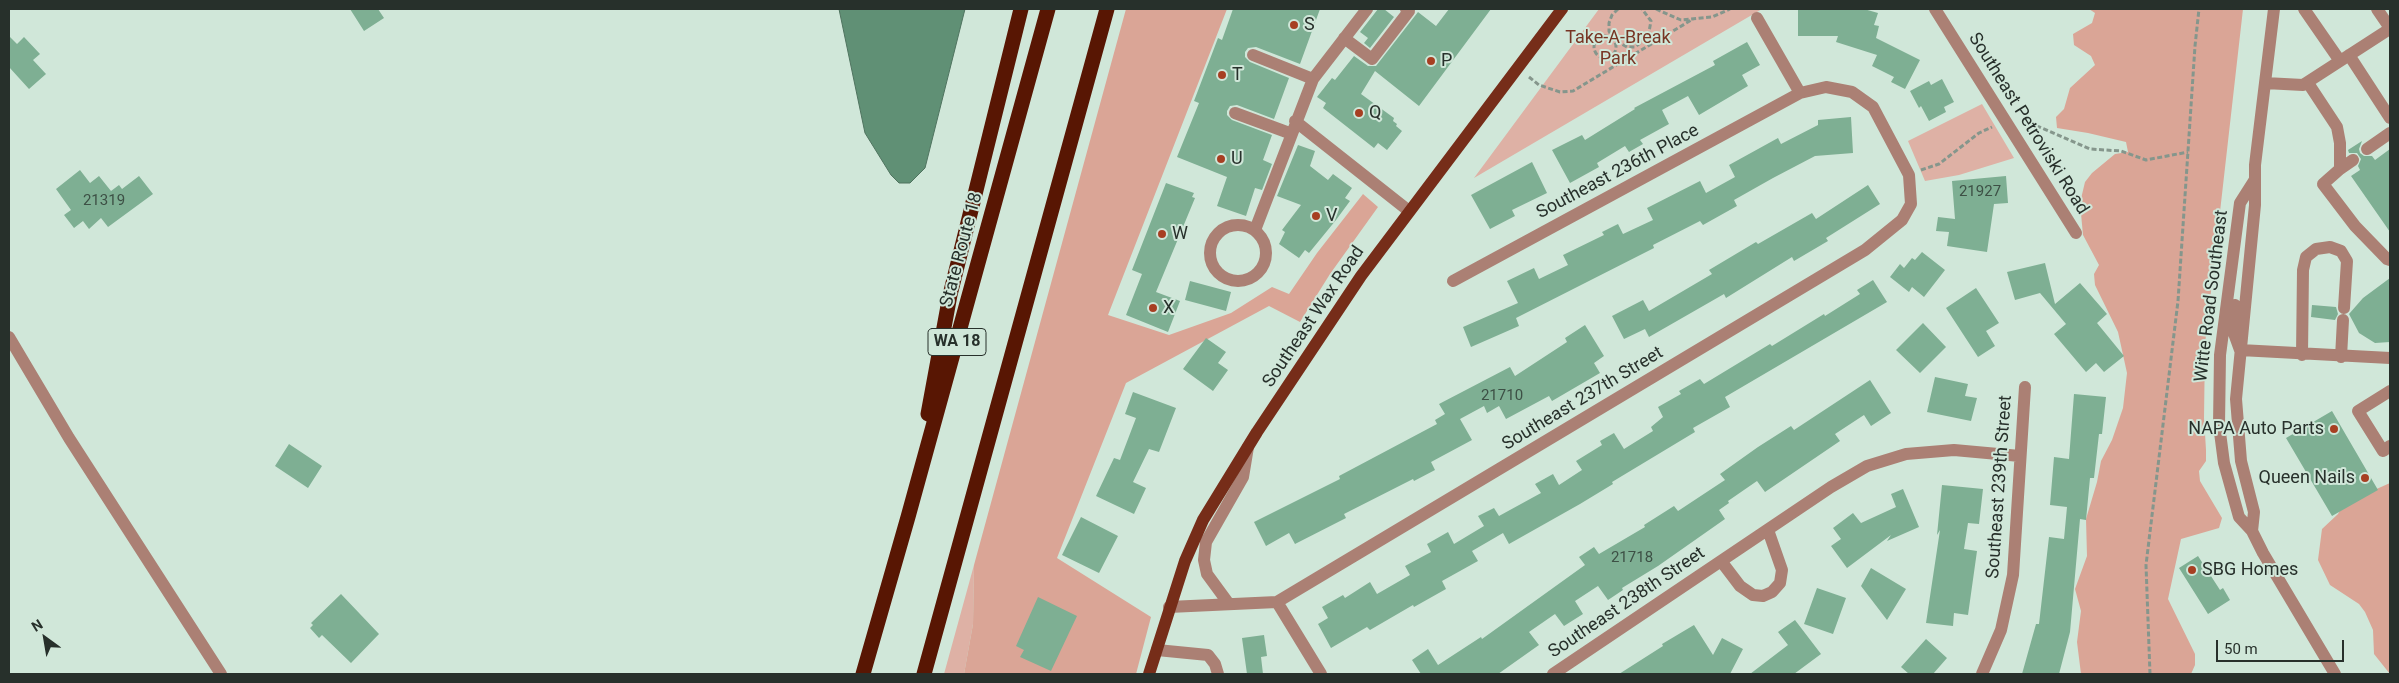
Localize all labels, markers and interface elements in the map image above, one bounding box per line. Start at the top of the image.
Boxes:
place label: S [1304,14,1315,36]
marker: S [1288,19,1300,31]
park label: Take-A-Break Park [1565,27,1671,70]
street label: Southeast Petroviski Road [1963,29,2093,219]
place label: P [1441,50,1452,72]
marker: P [1425,55,1437,67]
place label: T [1232,64,1243,86]
marker: T [1216,69,1228,81]
place label: Q [1369,102,1381,124]
marker: Q [1353,107,1365,119]
street label: Southeast 236th Place [1533,120,1703,224]
place label: U [1231,148,1243,170]
marker: U [1215,153,1227,165]
house number: 21927 [1959,183,2001,201]
street label: State Route 18 [936,190,988,310]
house number: 21319 [83,192,125,210]
place label: V [1326,205,1337,227]
street label: Witte Road Southeast [2191,209,2233,383]
marker: V [1310,210,1322,222]
place label: W [1172,223,1188,245]
marker: W [1156,228,1168,240]
street label: Southeast Wax Road [1259,242,1369,392]
place label: X [1163,297,1174,319]
marker: X [1147,302,1159,314]
road number: WA 18 [928,328,986,356]
street label: Southeast 237th Street [1499,342,1667,456]
house number: 21710 [1481,387,1523,405]
street label: Southeast 239th Street [1983,395,2017,579]
place label: NAPA Auto Parts [2188,418,2324,440]
marker: NAPA Auto Parts [2328,423,2340,435]
place label: Queen Nails [2259,467,2355,489]
marker: Queen Nails [2359,472,2371,484]
street label: Southeast 238th Street [1545,543,1709,663]
house number: 21718 [1611,549,1653,567]
place label: SBG Homes [2202,559,2298,581]
marker: SBG Homes [2186,564,2198,576]
north arrow [20,613,70,663]
text: N [29,616,45,635]
scale bar [2219,630,2346,662]
text: 50 m [2224,640,2258,658]

